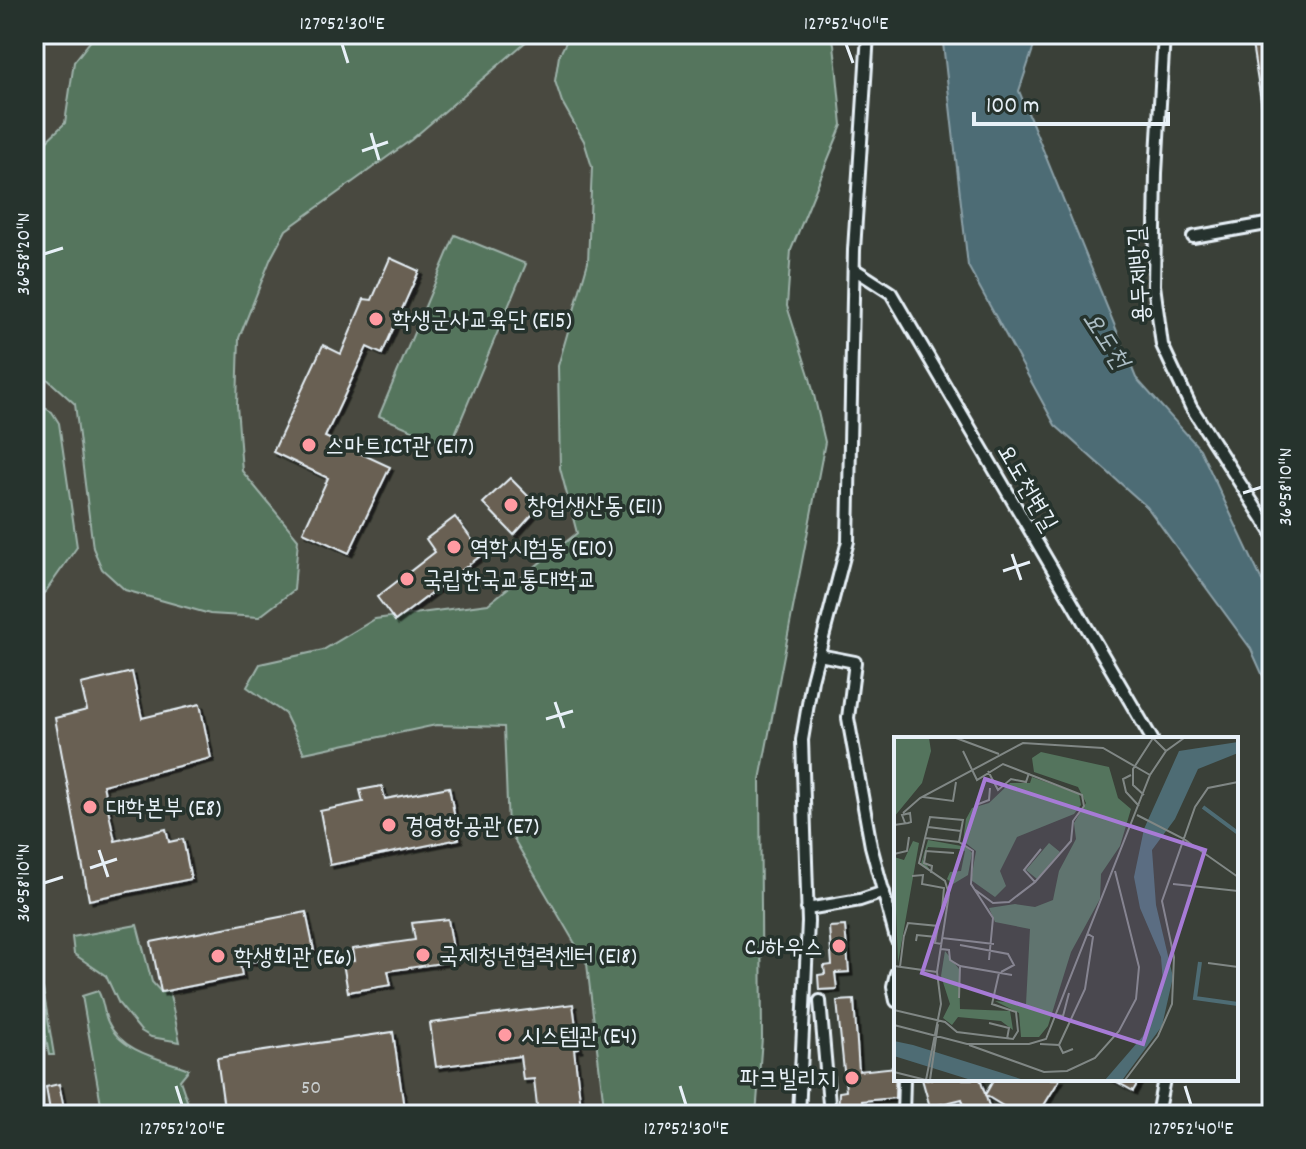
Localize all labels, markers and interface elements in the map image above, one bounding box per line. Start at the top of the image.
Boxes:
text: 127°52'30"E [299,11,385,39]
text: 127°52'40"E [804,11,888,39]
scale bar [974,76,1168,126]
text: 100 m [986,90,1039,124]
text: 36°58'20"N [11,213,39,295]
street label: 용두제방길 [1121,226,1160,324]
place label: 학생군사교육단 (E15) [392,305,572,339]
water label: 요도천 [1071,305,1138,380]
marker: 학생군사교육단 (E15) [367,310,385,328]
place label: 스마트ICT관 (E17) [325,431,474,465]
marker: 스마트ICT관 (E17) [300,436,318,454]
street label: 요도천변길 [987,438,1064,539]
text: 36°58'10"N [1273,448,1301,526]
place label: 창업생산동 (E11) [527,491,662,525]
marker: 창업생산동 (E11) [502,496,520,514]
place label: 역학시험동 (E10) [470,533,613,567]
marker: 역학시험동 (E10) [445,538,463,556]
place label: 국립한국교통대학교 [423,565,597,599]
marker: 국립한국교통대학교 [398,570,416,588]
inset map [894,737,1238,1081]
place label: 대학본부 (E8) [106,793,221,827]
marker: 대학본부 (E8) [81,798,99,816]
place label: 경영항공관 (E7) [405,811,539,845]
marker: 경영항공관 (E7) [380,816,398,834]
text: 36°58'10"N [11,844,39,922]
place label: CJ하우스 [744,932,823,966]
marker: CJ하우스 [830,937,848,955]
place label: 국제청년협력센터 (E18) [439,941,637,975]
place label: 학생회관 (E6) [234,942,351,976]
marker: 국제청년협력센터 (E18) [414,946,432,964]
marker: 학생회관 (E6) [209,947,227,965]
place label: 시스템관 (E4) [521,1021,637,1055]
marker: 시스템관 (E4) [496,1026,514,1044]
place label: 파크빌리지 [739,1064,836,1098]
marker: 파크빌리지 [843,1069,861,1087]
house number: 50 [301,1075,321,1103]
text: 127°52'20"E [140,1116,224,1144]
text: 127°52'30"E [643,1116,729,1144]
text: 127°52'40"E [1149,1116,1233,1144]

